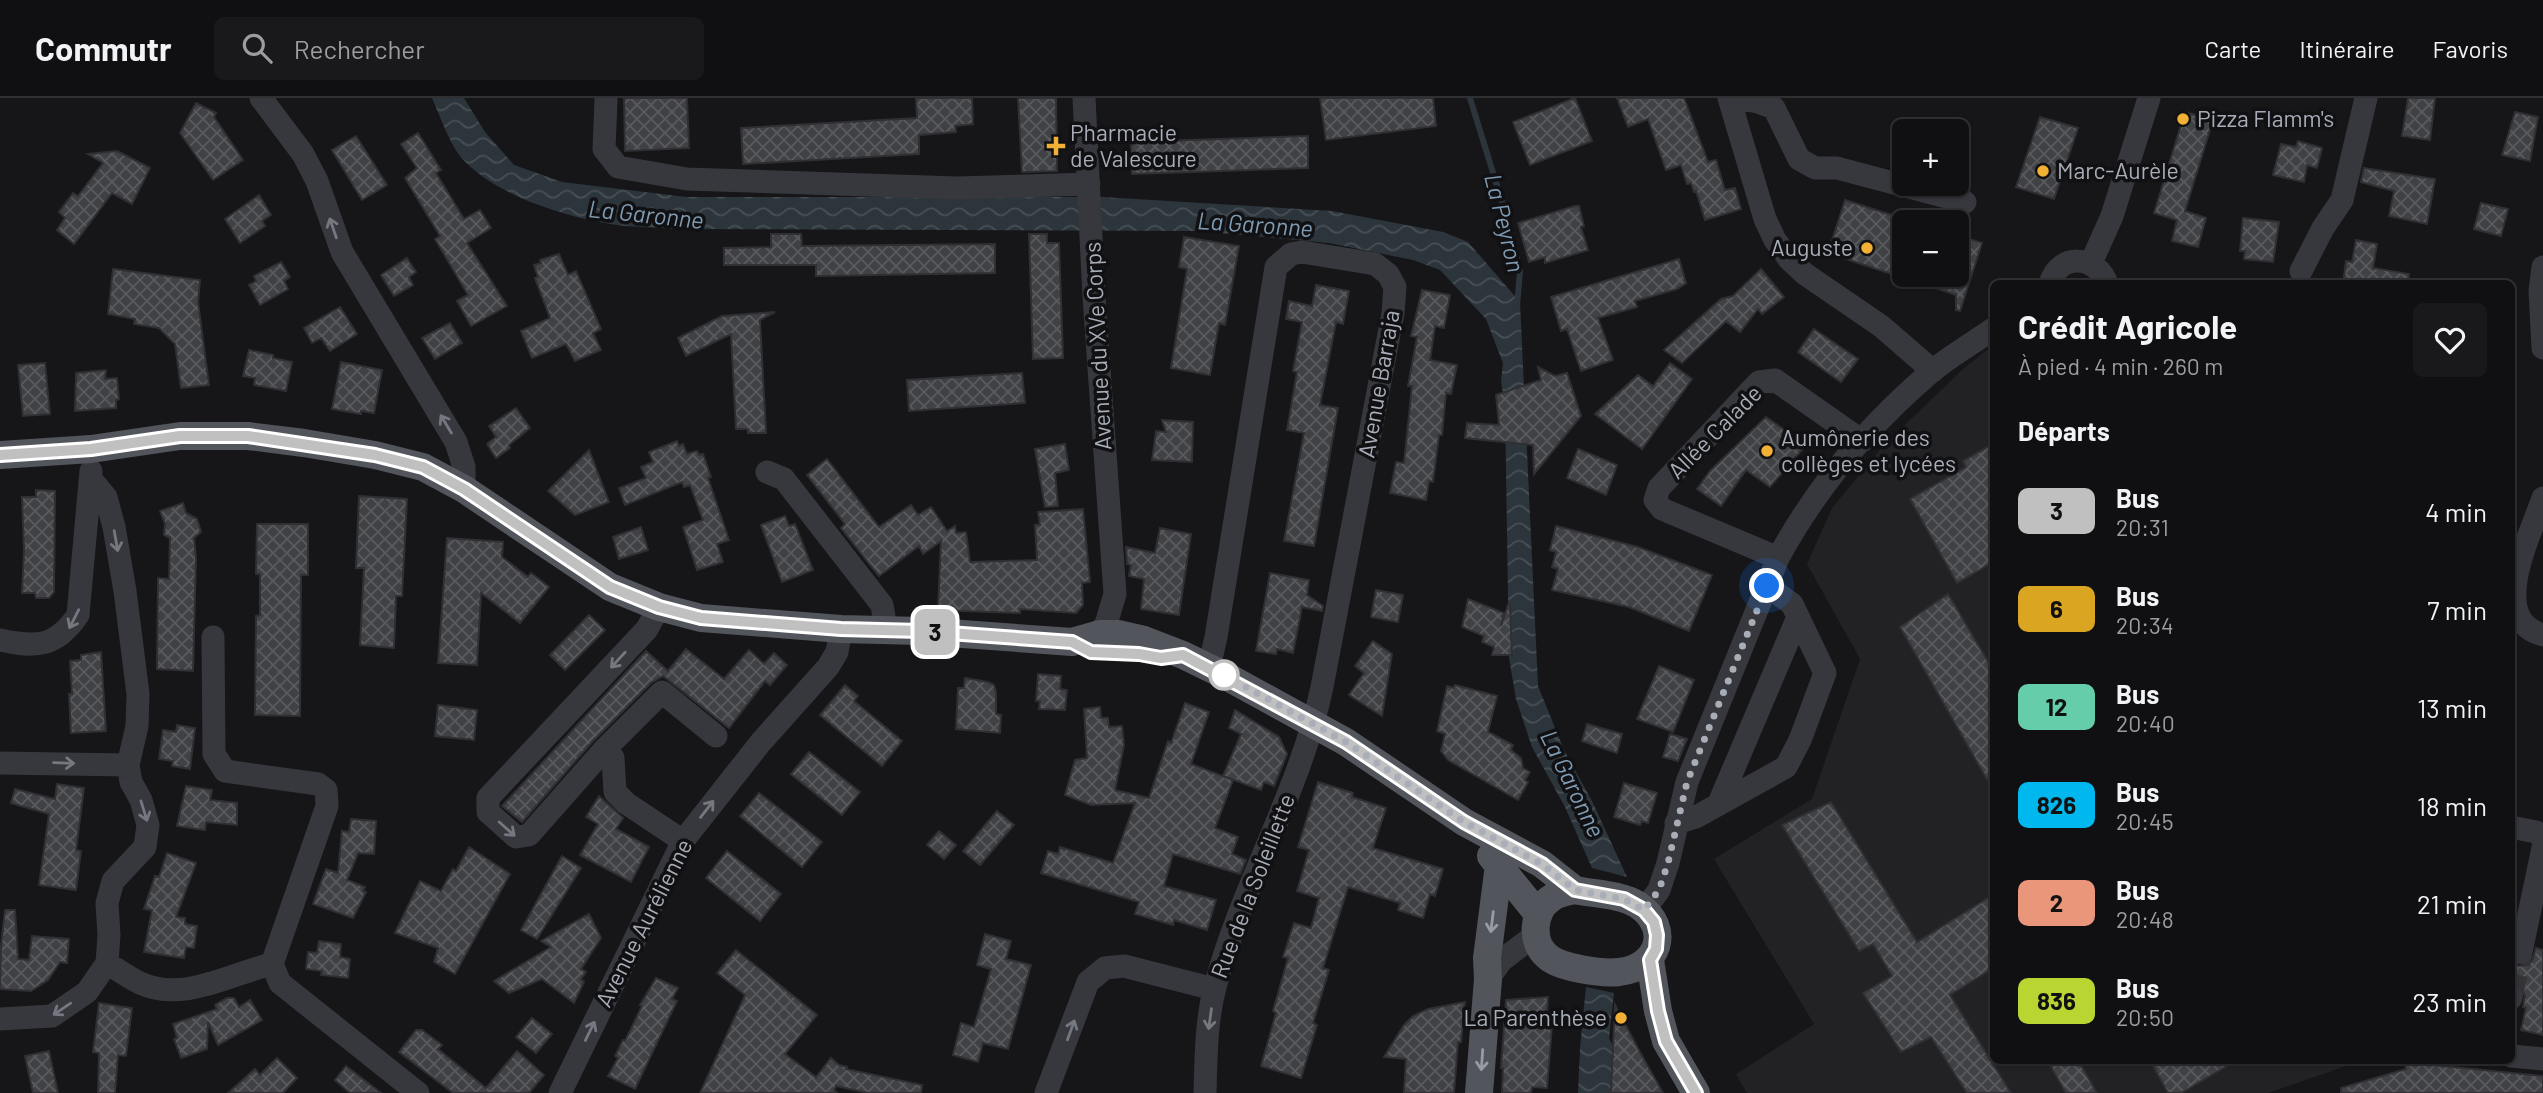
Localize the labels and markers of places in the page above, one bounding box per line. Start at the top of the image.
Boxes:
place label: Pizza Flamm's [2197,104,2334,132]
marker: Pizza Flamm's [2175,111,2191,127]
place label: Pharmacie de Valescure [1070,118,1197,172]
marker: Pharmacie de Valescure [1048,138,1064,154]
place label: Marc-Aurèle [2057,156,2179,184]
marker: Marc-Aurèle [2035,163,2051,179]
place label: Auguste [1771,233,1853,261]
marker: Auguste [1859,240,1875,256]
place label: Aumônerie des collèges et lycées [1781,423,1956,477]
marker: Aumônerie des collèges et lycées [1759,443,1775,459]
unlabelled marker [1209,660,1239,690]
place label: La Parenthèse [1463,1003,1607,1031]
marker: La Parenthèse [1613,1010,1629,1026]

